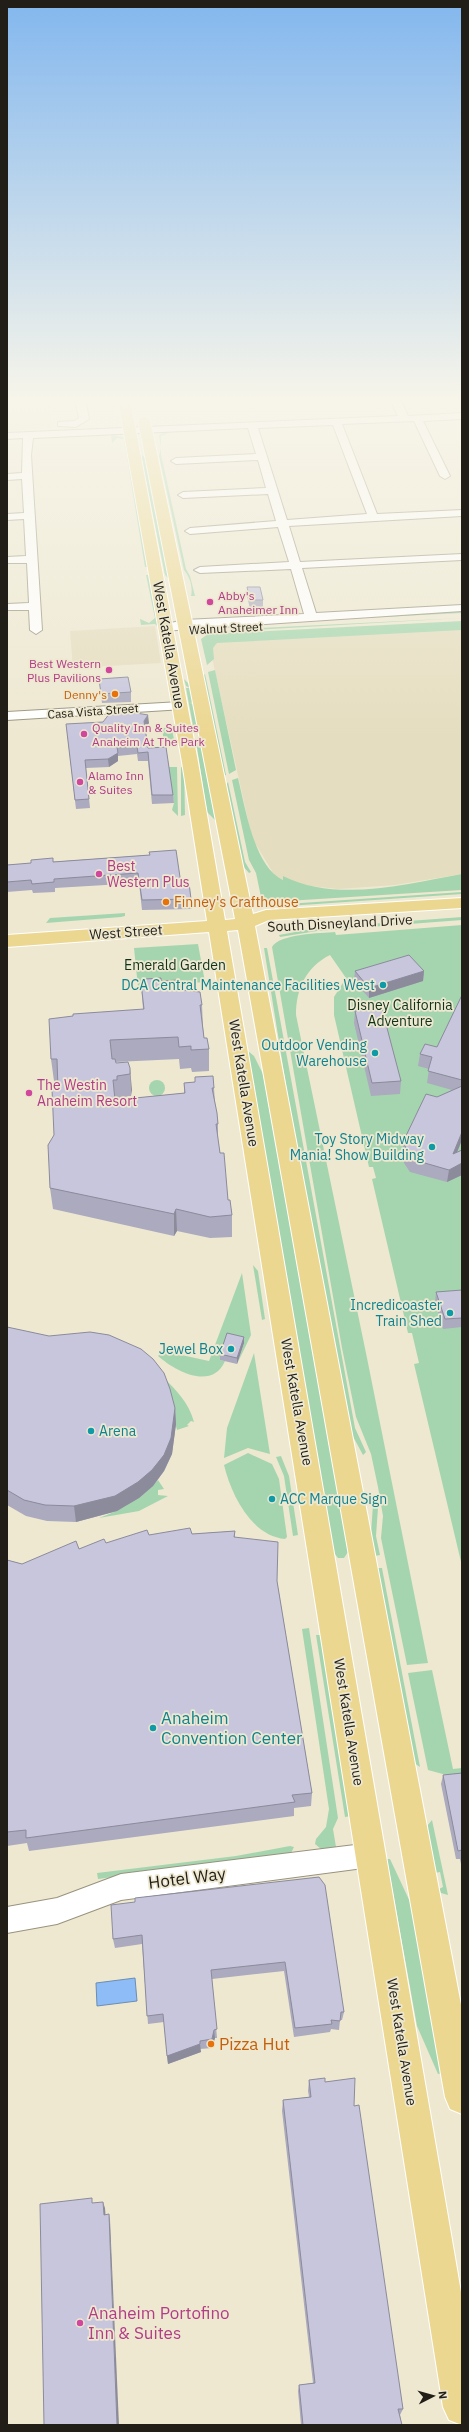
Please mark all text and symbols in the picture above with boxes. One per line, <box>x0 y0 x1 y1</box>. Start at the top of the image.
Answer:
street label: West Katella Avenue <box>149 580 189 710</box>
place label: Abby's Anaheimer Inn <box>218 588 298 617</box>
marker: Abby's Anaheimer Inn <box>205 597 215 607</box>
street label: Walnut Street <box>189 619 263 637</box>
place label: Best Western Plus Pavilions <box>27 656 101 685</box>
marker: Best Western Plus Pavilions <box>104 665 114 675</box>
place label: Denny's <box>64 687 107 702</box>
marker: Denny's <box>110 689 120 699</box>
street label: Casa Vista Street <box>47 700 139 722</box>
place label: Quality Inn & Suites Anaheim At The Park <box>92 720 205 749</box>
marker: Quality Inn & Suites Anaheim At The Park <box>79 729 89 739</box>
place label: Alamo Inn & Suites <box>88 768 144 797</box>
marker: Alamo Inn & Suites <box>75 777 85 787</box>
place label: Best Western Plus <box>107 857 190 891</box>
marker: Best Western Plus <box>94 869 104 879</box>
place label: Finney's Crafthouse <box>174 893 299 911</box>
marker: Finney's Crafthouse <box>161 897 171 907</box>
street label: South Disneyland Drive <box>267 910 413 936</box>
street label: West Street <box>89 920 163 944</box>
park label: Emerald Garden <box>124 956 226 974</box>
place label: DCA Central Maintenance Facilities West <box>121 976 375 994</box>
marker: DCA Central Maintenance Facilities West <box>378 980 388 990</box>
park label: Disney California Adventure <box>347 996 453 1030</box>
street label: West Katella Avenue <box>225 1018 263 1148</box>
place label: Outdoor Vending Warehouse <box>261 1036 368 1070</box>
marker: Outdoor Vending Warehouse <box>370 1048 380 1058</box>
place label: The Westin Anaheim Resort <box>37 1076 137 1110</box>
marker: The Westin Anaheim Resort <box>24 1088 34 1098</box>
place label: Toy Story Midway Mania! Show Building <box>290 1130 425 1164</box>
marker: Toy Story Midway Mania! Show Building <box>427 1142 437 1152</box>
place label: Incredicoaster Train Shed <box>350 1296 442 1330</box>
marker: Incredicoaster Train Shed <box>445 1308 455 1318</box>
street label: West Katella Avenue <box>277 1337 317 1467</box>
place label: Jewel Box <box>159 1340 223 1358</box>
marker: Jewel Box <box>226 1344 236 1354</box>
place label: Arena <box>99 1422 137 1440</box>
marker: Arena <box>86 1426 96 1436</box>
place label: ACC Marque Sign <box>280 1490 387 1508</box>
marker: ACC Marque Sign <box>267 1494 277 1504</box>
street label: West Katella Avenue <box>330 1657 368 1787</box>
place label: Anaheim Convention Center <box>161 1707 302 1749</box>
marker: Anaheim Convention Center <box>148 1723 158 1733</box>
street label: Hotel Way <box>147 1862 227 1894</box>
street label: West Katella Avenue <box>383 1977 421 2107</box>
place label: Pizza Hut <box>219 2033 290 2055</box>
marker: Pizza Hut <box>206 2039 216 2049</box>
place label: Anaheim Portofino Inn & Suites <box>88 2302 230 2344</box>
marker: Anaheim Portofino Inn & Suites <box>75 2318 85 2328</box>
north arrow <box>413 2376 453 2416</box>
text: N <box>436 2390 450 2400</box>

